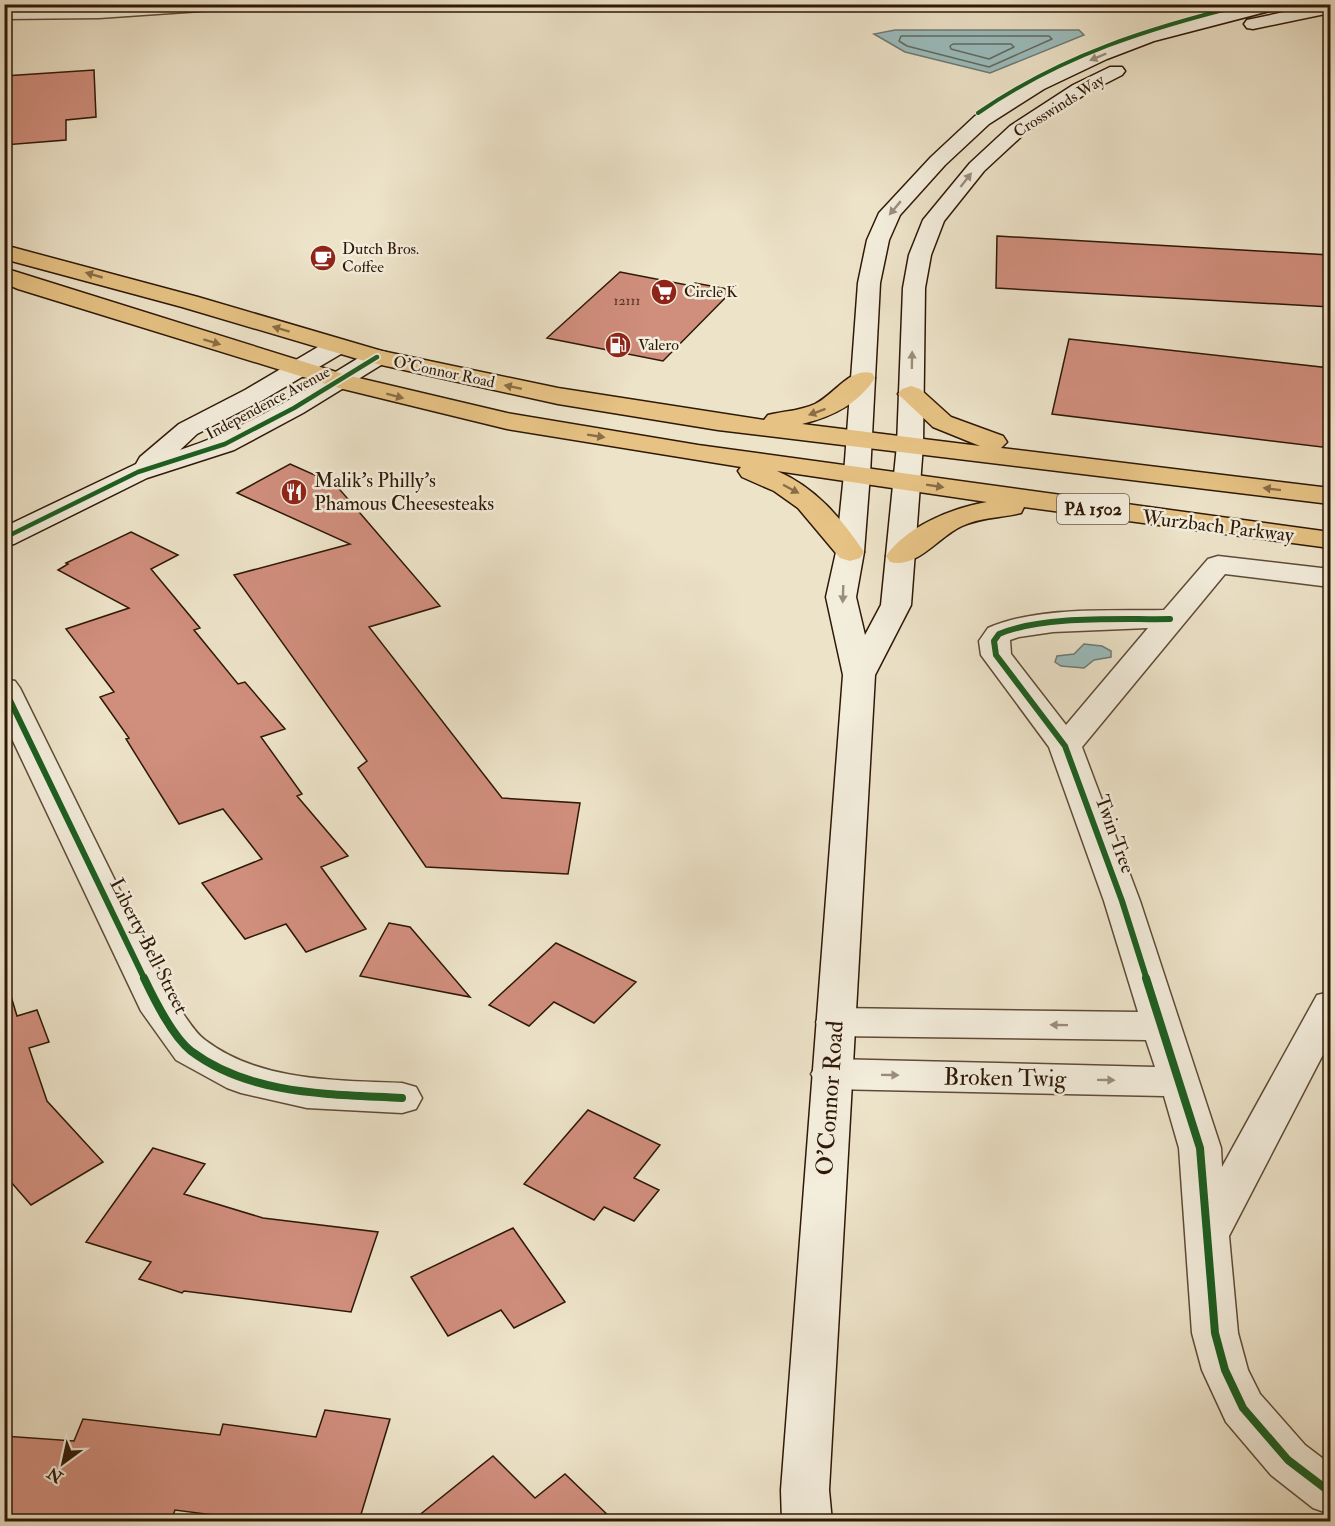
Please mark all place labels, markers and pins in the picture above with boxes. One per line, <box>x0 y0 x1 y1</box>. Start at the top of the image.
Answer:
place label: Dutch Bros. Coffee <box>342 239 419 277</box>
cafe icon: Dutch Bros. Coffee <box>308 243 338 273</box>
supermarket icon: Circle K <box>649 277 679 307</box>
place label: Circle K <box>684 282 738 302</box>
fuel station icon: Valero <box>603 330 633 360</box>
place label: Valero <box>638 335 679 355</box>
place label: Malik's Philly's Phamous Cheesesteaks <box>314 468 494 516</box>
restaurant icon: Malik's Philly's Phamous Cheesesteaks <box>279 477 309 507</box>

